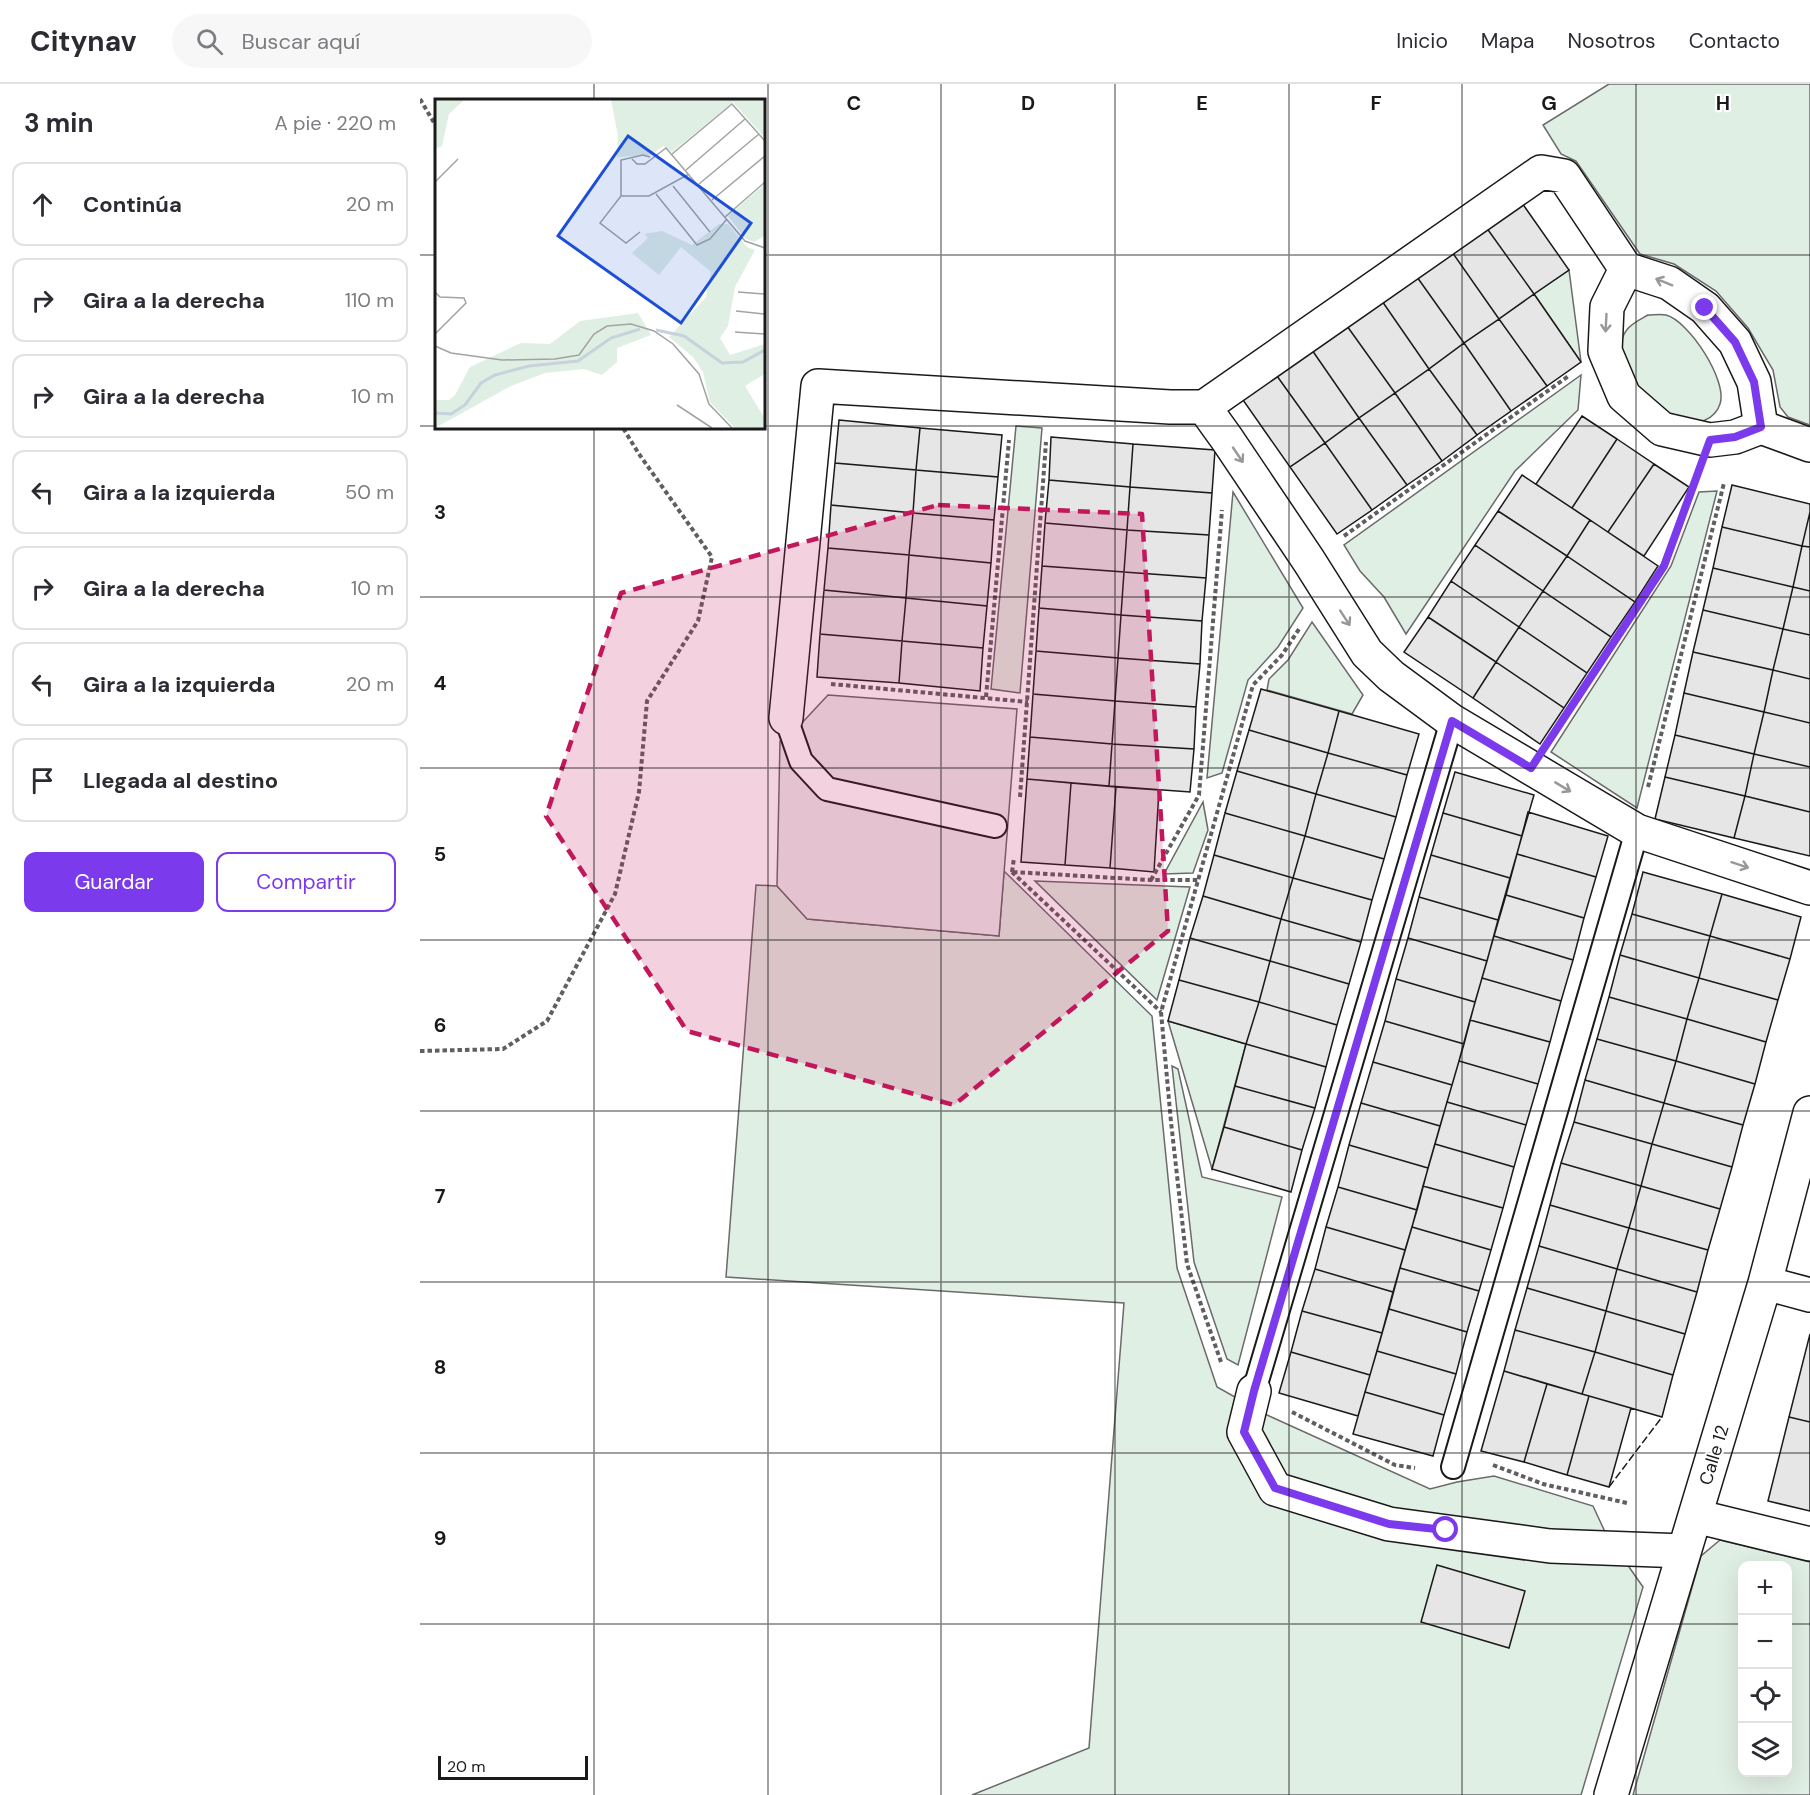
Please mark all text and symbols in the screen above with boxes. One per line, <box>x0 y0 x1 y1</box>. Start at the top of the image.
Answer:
search box <box>172 14 592 68</box>
text: Citynav <box>30 23 136 60</box>
icon: search <box>193 25 226 58</box>
text: Buscar aquí <box>241 27 360 56</box>
text: Inicio <box>1396 27 1448 55</box>
text: Mapa <box>1481 27 1535 55</box>
text: Nosotros <box>1568 27 1656 55</box>
text: Contacto <box>1689 27 1780 55</box>
text: C <box>847 90 861 116</box>
text: D <box>1021 90 1035 116</box>
text: E <box>1196 90 1208 116</box>
text: F <box>1370 90 1382 116</box>
text: G <box>1541 90 1557 116</box>
text: H <box>1716 90 1730 116</box>
inset map <box>435 99 765 429</box>
text: 3 min <box>24 106 93 140</box>
text: A pie · 220 m <box>274 110 396 136</box>
icon: ahead <box>26 188 59 221</box>
text: Continúa <box>83 190 182 219</box>
text: 20 m <box>346 191 394 217</box>
one-way arrow <box>1655 276 1673 287</box>
icon: right <box>26 284 59 317</box>
text: Gira a la derecha <box>83 286 265 315</box>
text: 110 m <box>345 287 394 313</box>
route end <box>1691 294 1717 320</box>
one-way arrow <box>1601 313 1612 333</box>
icon: right <box>26 380 59 413</box>
text: Gira a la derecha <box>83 382 265 411</box>
text: 10 m <box>351 383 394 409</box>
one-way arrow <box>1232 446 1244 463</box>
icon: left <box>26 476 59 509</box>
text: Gira a la izquierda <box>83 478 275 507</box>
text: 50 m <box>345 479 394 505</box>
text: 3 <box>434 499 446 525</box>
icon: right <box>26 572 59 605</box>
text: Gira a la derecha <box>83 574 265 603</box>
text: 10 m <box>351 575 394 601</box>
one-way arrow <box>1339 609 1351 626</box>
icon: left <box>26 668 59 701</box>
text: Gira a la izquierda <box>83 670 275 699</box>
text: 4 <box>434 670 447 696</box>
text: 20 m <box>346 671 394 697</box>
icon: arrive <box>26 764 59 797</box>
text: Llegada al destino <box>83 766 278 795</box>
one-way arrow <box>1554 781 1571 793</box>
text: 5 <box>434 841 446 867</box>
button: Guardar <box>24 852 204 912</box>
button: Compartir <box>216 852 396 912</box>
one-way arrow <box>1730 860 1749 871</box>
text: 6 <box>434 1012 446 1038</box>
text: 7 <box>435 1183 446 1209</box>
text: 8 <box>434 1354 446 1380</box>
street label: Calle 12 <box>1693 1422 1735 1488</box>
route start <box>1432 1516 1458 1542</box>
text: 9 <box>434 1525 446 1551</box>
map controls <box>1738 1561 1792 1777</box>
button: + <box>1738 1561 1792 1615</box>
button: − <box>1738 1615 1792 1669</box>
button: locate <box>1738 1669 1792 1723</box>
button: layers <box>1738 1723 1792 1777</box>
scale bar <box>438 1753 588 1780</box>
text: 20 m <box>447 1756 486 1777</box>

